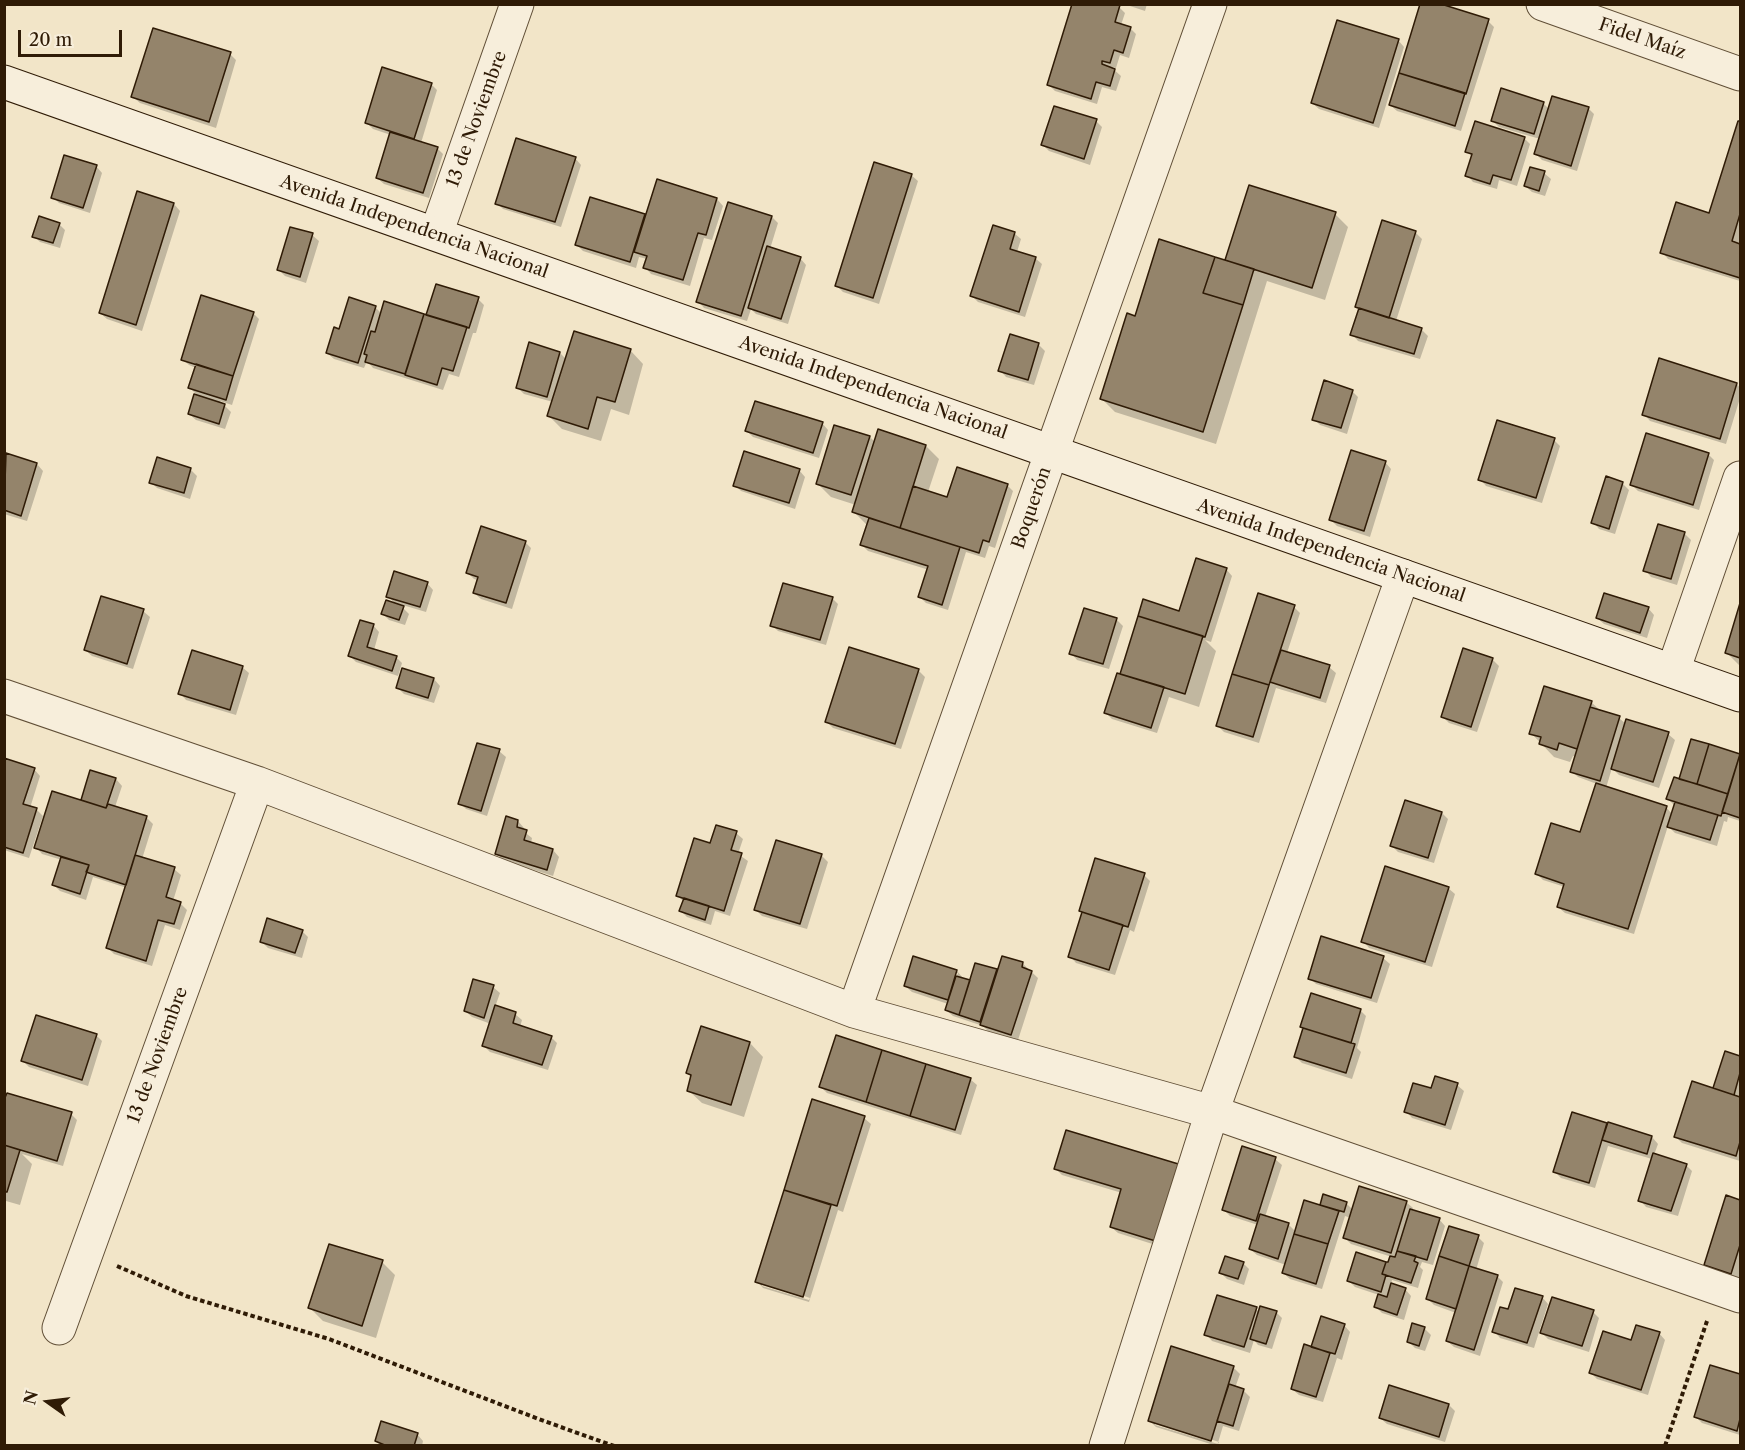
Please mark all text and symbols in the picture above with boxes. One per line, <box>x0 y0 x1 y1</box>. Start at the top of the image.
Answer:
street label: Fidel Maíz <box>1596 14 1688 64</box>
scale bar <box>21 18 124 56</box>
text: 20 m <box>29 29 72 51</box>
street label: 13 de Noviembre <box>442 48 512 190</box>
street label: Avenida Independencia Nacional <box>277 171 551 283</box>
street label: Avenida Independencia Nacional <box>736 332 1010 444</box>
street label: Boquerón <box>1008 464 1056 552</box>
street label: Avenida Independencia Nacional <box>1194 495 1468 607</box>
street label: 13 de Noviembre <box>123 984 193 1126</box>
north arrow <box>18 1372 78 1432</box>
text: N <box>19 1388 42 1407</box>

